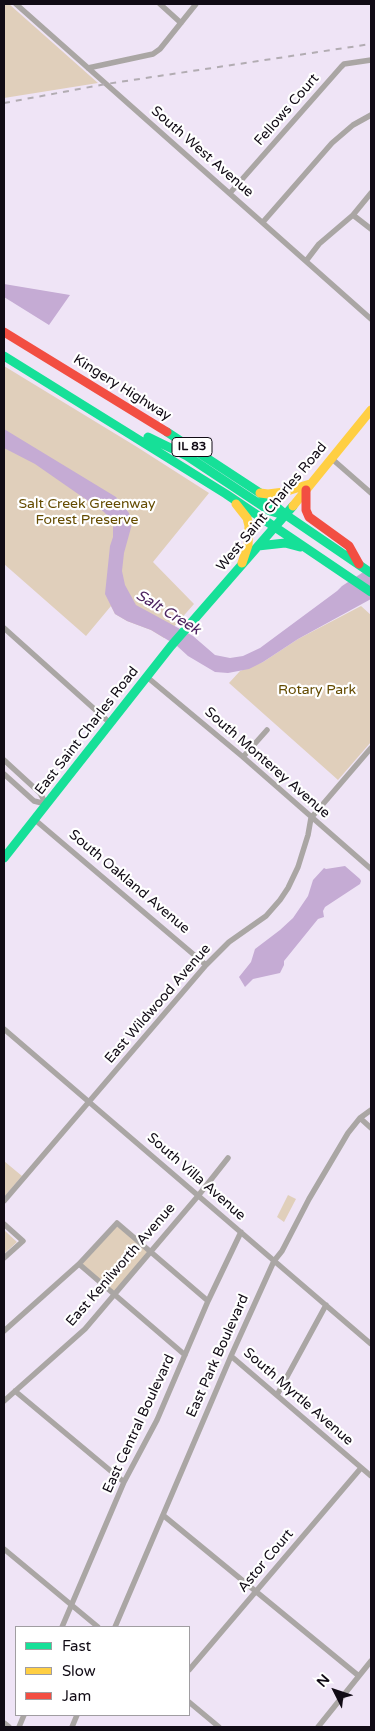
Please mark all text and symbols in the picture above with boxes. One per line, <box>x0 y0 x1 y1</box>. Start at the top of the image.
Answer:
street label: Fellows Court <box>251 71 323 149</box>
street label: South West Avenue <box>147 103 257 201</box>
street label: Kingery Highway <box>70 351 174 425</box>
road number: IL 83 <box>172 438 212 457</box>
street label: West Saint Charles Road <box>213 439 331 575</box>
park label: Salt Creek Greenway Forest Preserve <box>18 496 156 528</box>
water label: Salt Creek <box>132 587 204 639</box>
street label: East Saint Charles Road <box>32 664 142 798</box>
park label: Rotary Park <box>278 682 356 698</box>
street label: South Monterey Avenue <box>201 704 333 822</box>
street label: South Oakland Avenue <box>65 827 193 937</box>
street label: East Wildwood Avenue <box>102 941 214 1067</box>
street label: South Villa Avenue <box>143 1130 249 1224</box>
street label: East Kenilworth Avenue <box>63 1200 179 1330</box>
street label: East Park Boulevard <box>183 1292 253 1420</box>
street label: South Myrtle Avenue <box>240 1345 356 1449</box>
street label: East Central Boulevard <box>99 1352 179 1496</box>
street label: Astor Court <box>235 1526 297 1596</box>
legend <box>15 1626 190 1716</box>
text: Fast <box>62 1637 91 1655</box>
text: Slow <box>62 1662 96 1680</box>
north arrow <box>310 1666 360 1716</box>
text: N <box>313 1671 333 1691</box>
text: Jam <box>62 1687 91 1705</box>

